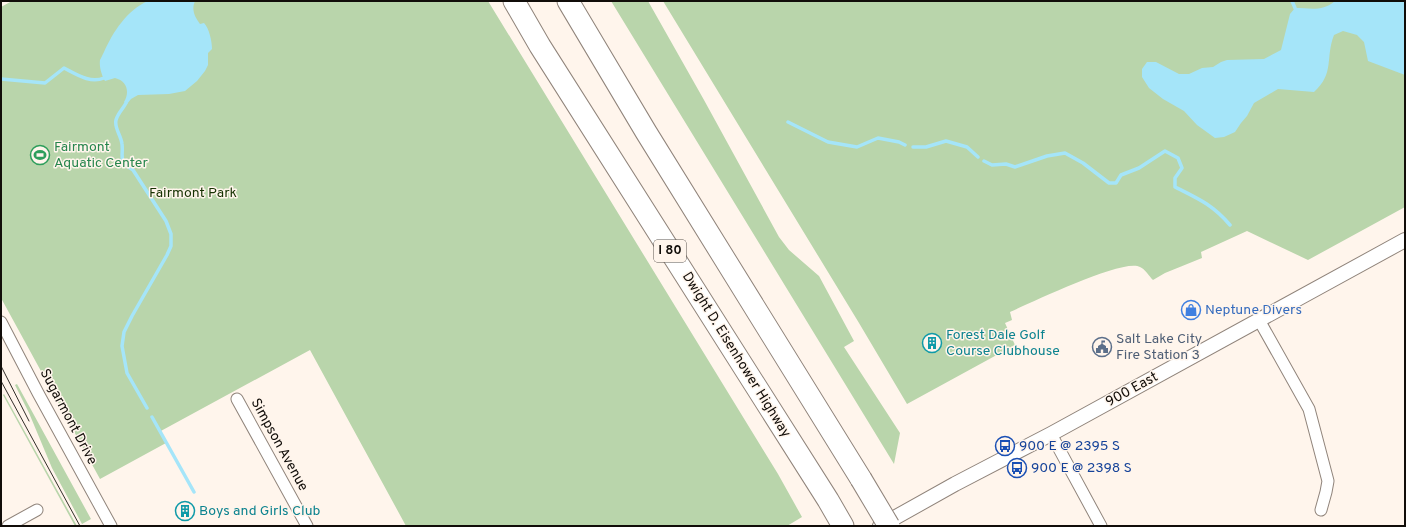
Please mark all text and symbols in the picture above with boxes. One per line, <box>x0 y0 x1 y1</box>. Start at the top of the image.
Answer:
place label: Fairmont Aquatic Center <box>54 139 149 172</box>
sports icon: Fairmont Aquatic Center <box>29 144 51 166</box>
park label: Fairmont Park <box>149 185 237 202</box>
road number: I 80 <box>654 240 686 262</box>
street label: Dwight D. Eisenhower Highway <box>678 269 794 441</box>
shop icon: Neptune Divers <box>1180 299 1202 321</box>
place label: Neptune Divers <box>1205 302 1302 319</box>
place label: Forest Dale Golf Course Clubhouse <box>946 327 1060 360</box>
place label: Salt Lake City Fire Station 3 <box>1116 331 1202 364</box>
building icon: Forest Dale Golf Course Clubhouse <box>921 332 943 354</box>
public building icon: Salt Lake City Fire Station 3 <box>1091 336 1113 358</box>
street label: Sugarmont Drive <box>36 366 100 468</box>
street label: 900 East <box>1103 369 1161 411</box>
street label: Simpson Avenue <box>247 396 311 494</box>
bus stop icon: 900 E @ 2395 S <box>994 435 1016 457</box>
place label: 900 E @ 2395 S <box>1019 438 1120 455</box>
bus stop icon: 900 E @ 2398 S <box>1006 457 1028 479</box>
place label: 900 E @ 2398 S <box>1031 460 1132 477</box>
building icon: Boys and Girls Club <box>174 500 196 522</box>
place label: Boys and Girls Club <box>199 503 321 520</box>

